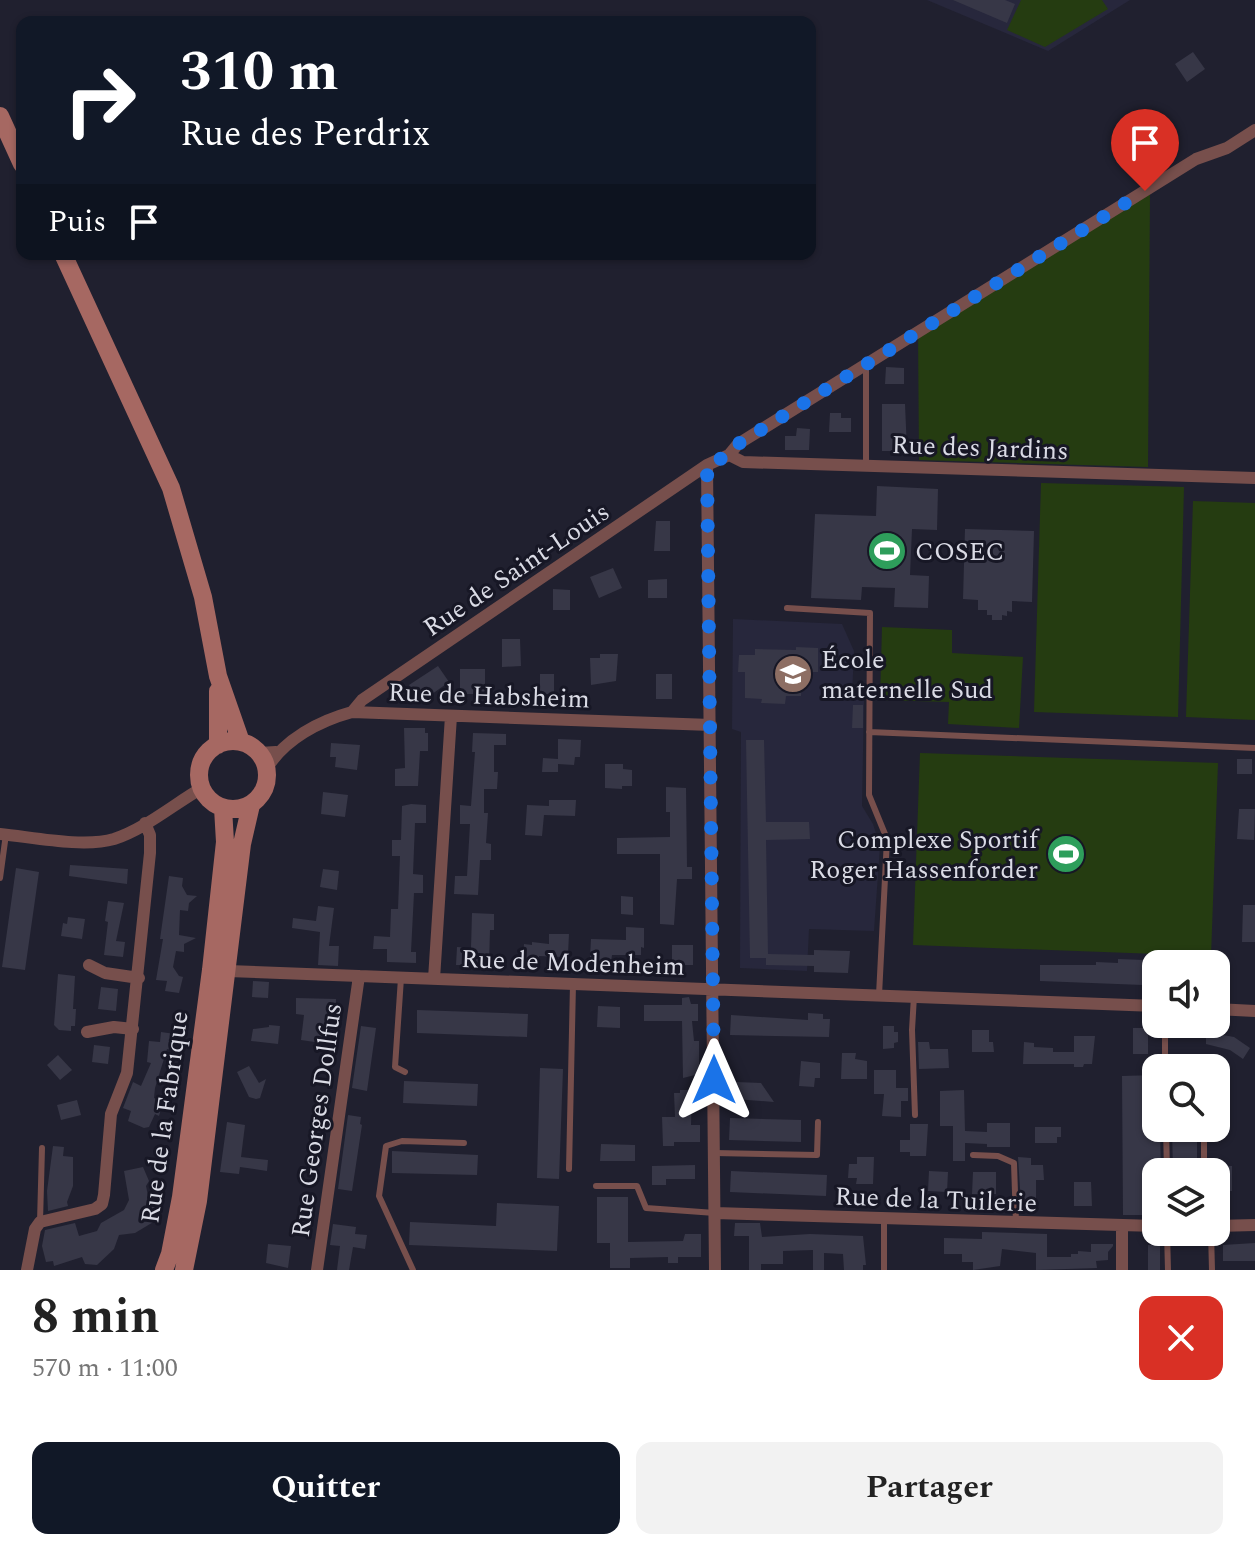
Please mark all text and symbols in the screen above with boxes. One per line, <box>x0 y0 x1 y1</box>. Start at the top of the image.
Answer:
text: 310 m <box>180 30 339 115</box>
icon: right <box>48 48 152 152</box>
text: Rue des Perdrix <box>180 107 430 162</box>
pin <box>1111 109 1179 191</box>
icon: arrive <box>1123 121 1167 165</box>
text: Puis <box>48 199 106 245</box>
icon: arrive <box>122 200 166 244</box>
street label: Rue des Jardins <box>891 425 1069 471</box>
street label: Rue de Saint-Louis <box>415 492 618 647</box>
sports icon: COSEC <box>866 530 908 572</box>
place label: COSEC <box>915 532 1005 572</box>
place label: École maternelle Sud <box>821 640 993 710</box>
school or university icon: École maternelle Sud <box>772 653 814 695</box>
street label: Rue de Habsheim <box>387 672 591 720</box>
place label: Complexe Sportif Roger Hassenforder <box>809 820 1040 890</box>
sports icon: Complexe Sportif Roger Hassenforder <box>1045 833 1087 875</box>
street label: Rue de Modenheim <box>460 939 686 987</box>
map controls <box>1142 950 1230 1246</box>
button: sound <box>1142 950 1230 1038</box>
street label: Rue Georges Dollfus <box>281 1000 353 1240</box>
street label: Rue de la Fabrique <box>130 1008 200 1226</box>
position arrow <box>672 1038 756 1122</box>
button: search <box>1142 1054 1230 1142</box>
button: layers <box>1142 1158 1230 1246</box>
street label: Rue de la Tuilerie <box>834 1176 1038 1224</box>
text: 8 min <box>32 1281 160 1354</box>
button: close <box>1139 1296 1223 1380</box>
text: 570 m · 11:00 <box>32 1348 178 1388</box>
button: Quitter <box>32 1442 620 1534</box>
button: Partager <box>636 1442 1223 1534</box>

